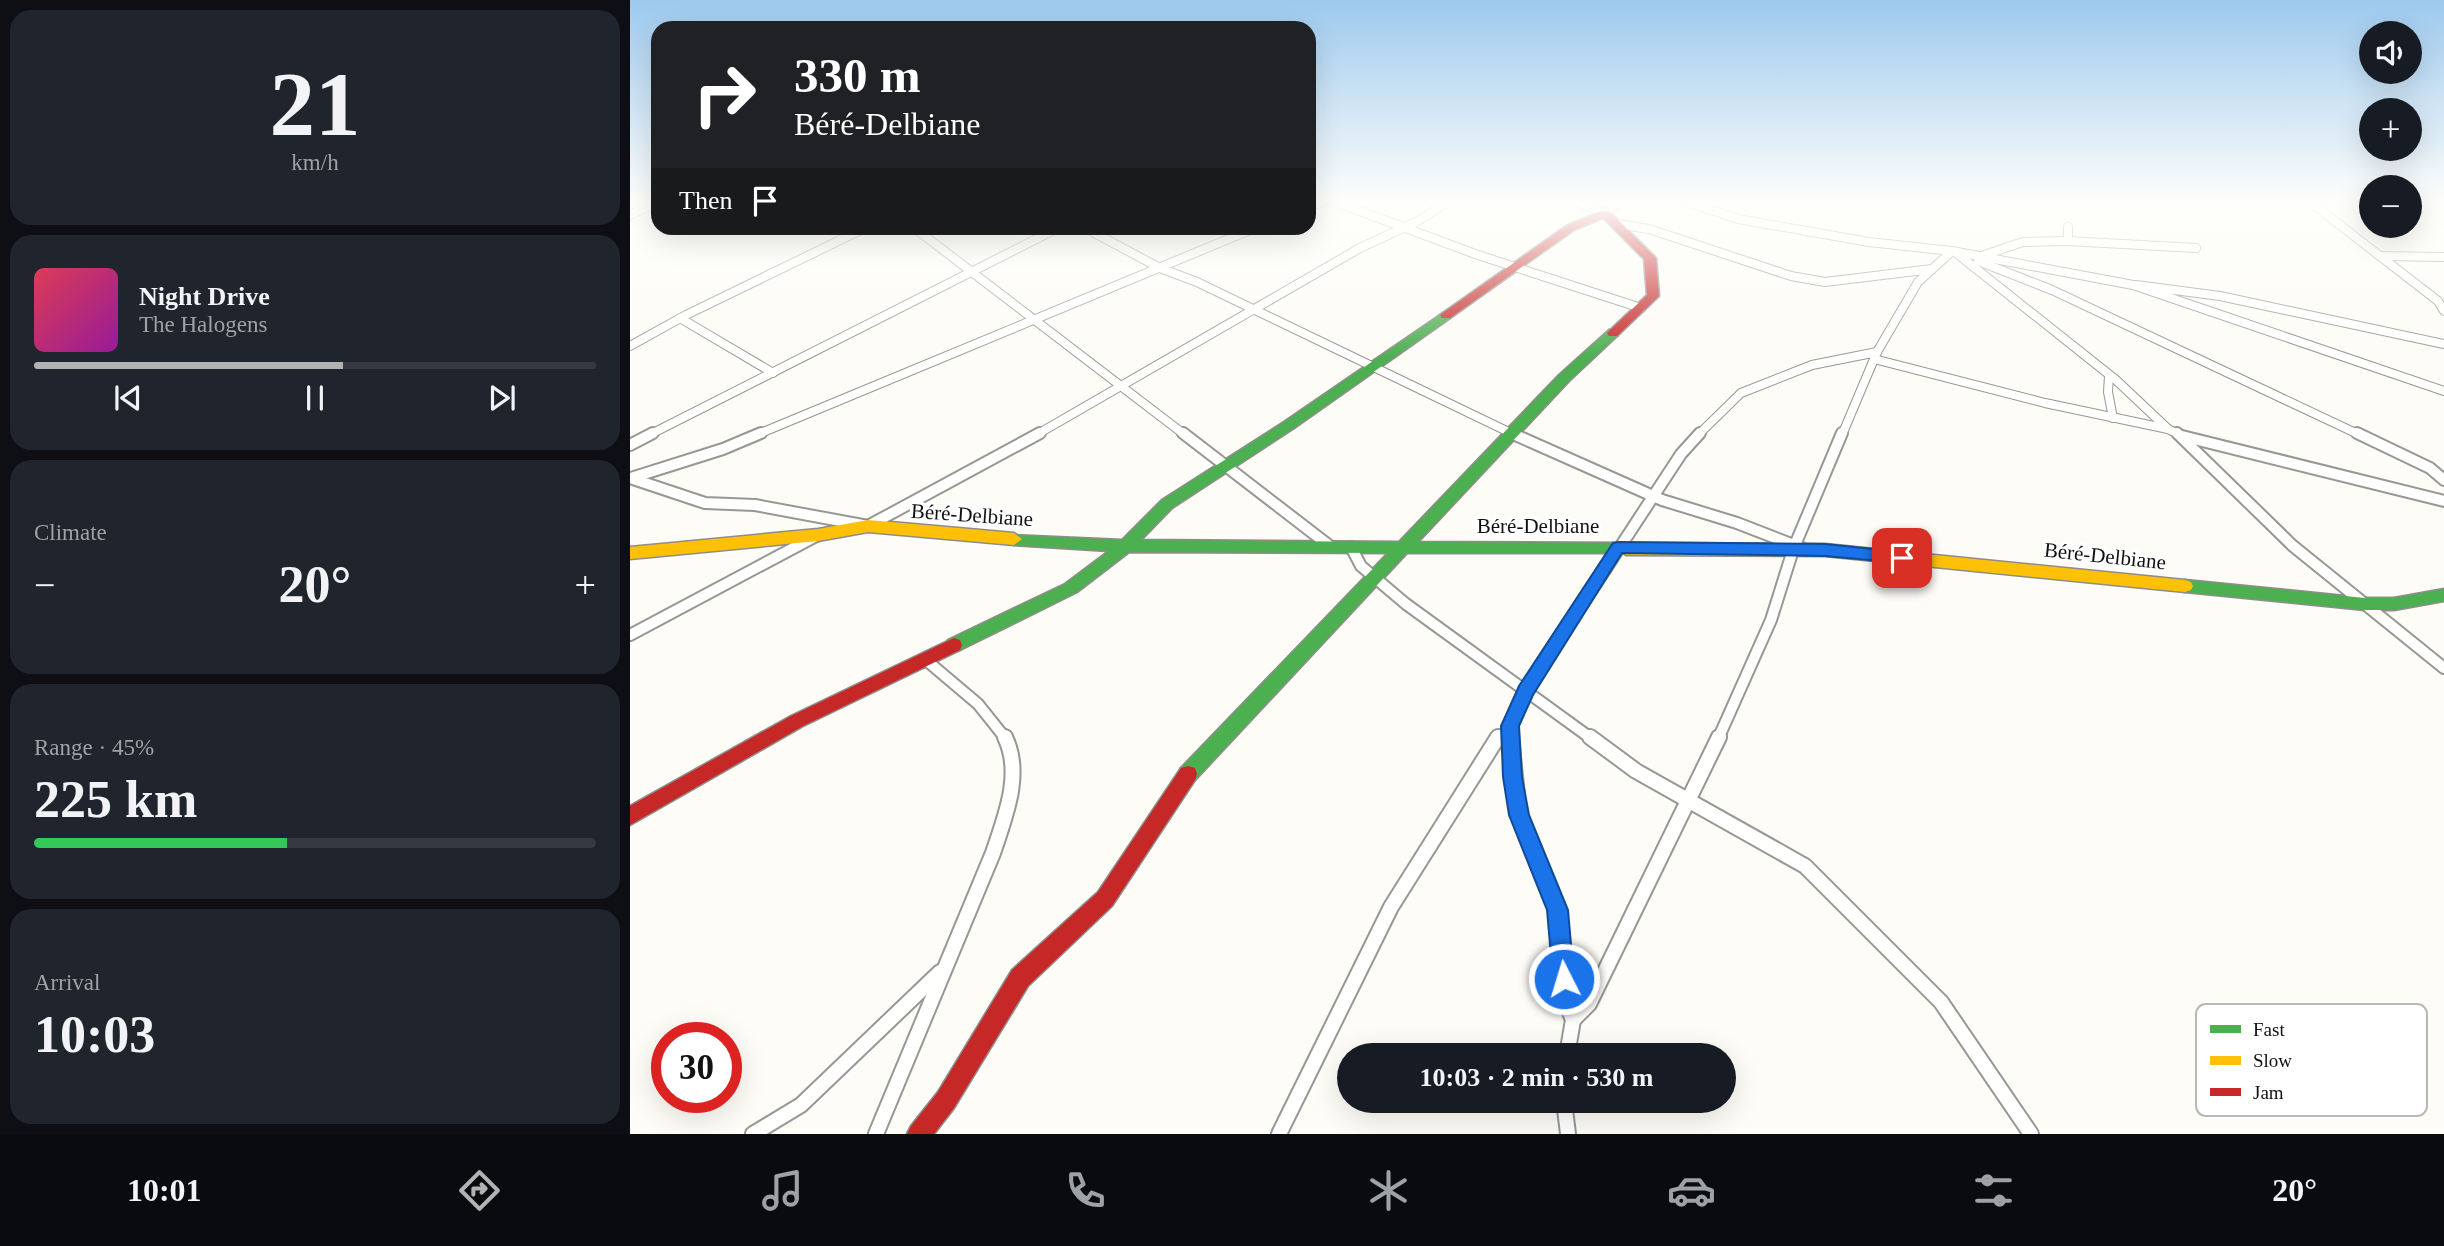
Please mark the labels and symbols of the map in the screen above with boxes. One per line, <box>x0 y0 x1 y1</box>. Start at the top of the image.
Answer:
street label: Béré-Delbiane <box>910 499 1034 531</box>
street label: Béré-Delbiane <box>1477 514 1599 538</box>
pin <box>1872 528 1932 588</box>
street label: Béré-Delbiane <box>2043 538 2167 574</box>
position arrow <box>1527 942 1601 1016</box>
legend <box>2196 1004 2427 1116</box>
text: Fast <box>2253 1019 2285 1040</box>
speed limit sign: 30 <box>651 1022 742 1113</box>
text: Slow <box>2253 1050 2292 1071</box>
text: Jam <box>2253 1082 2284 1103</box>

